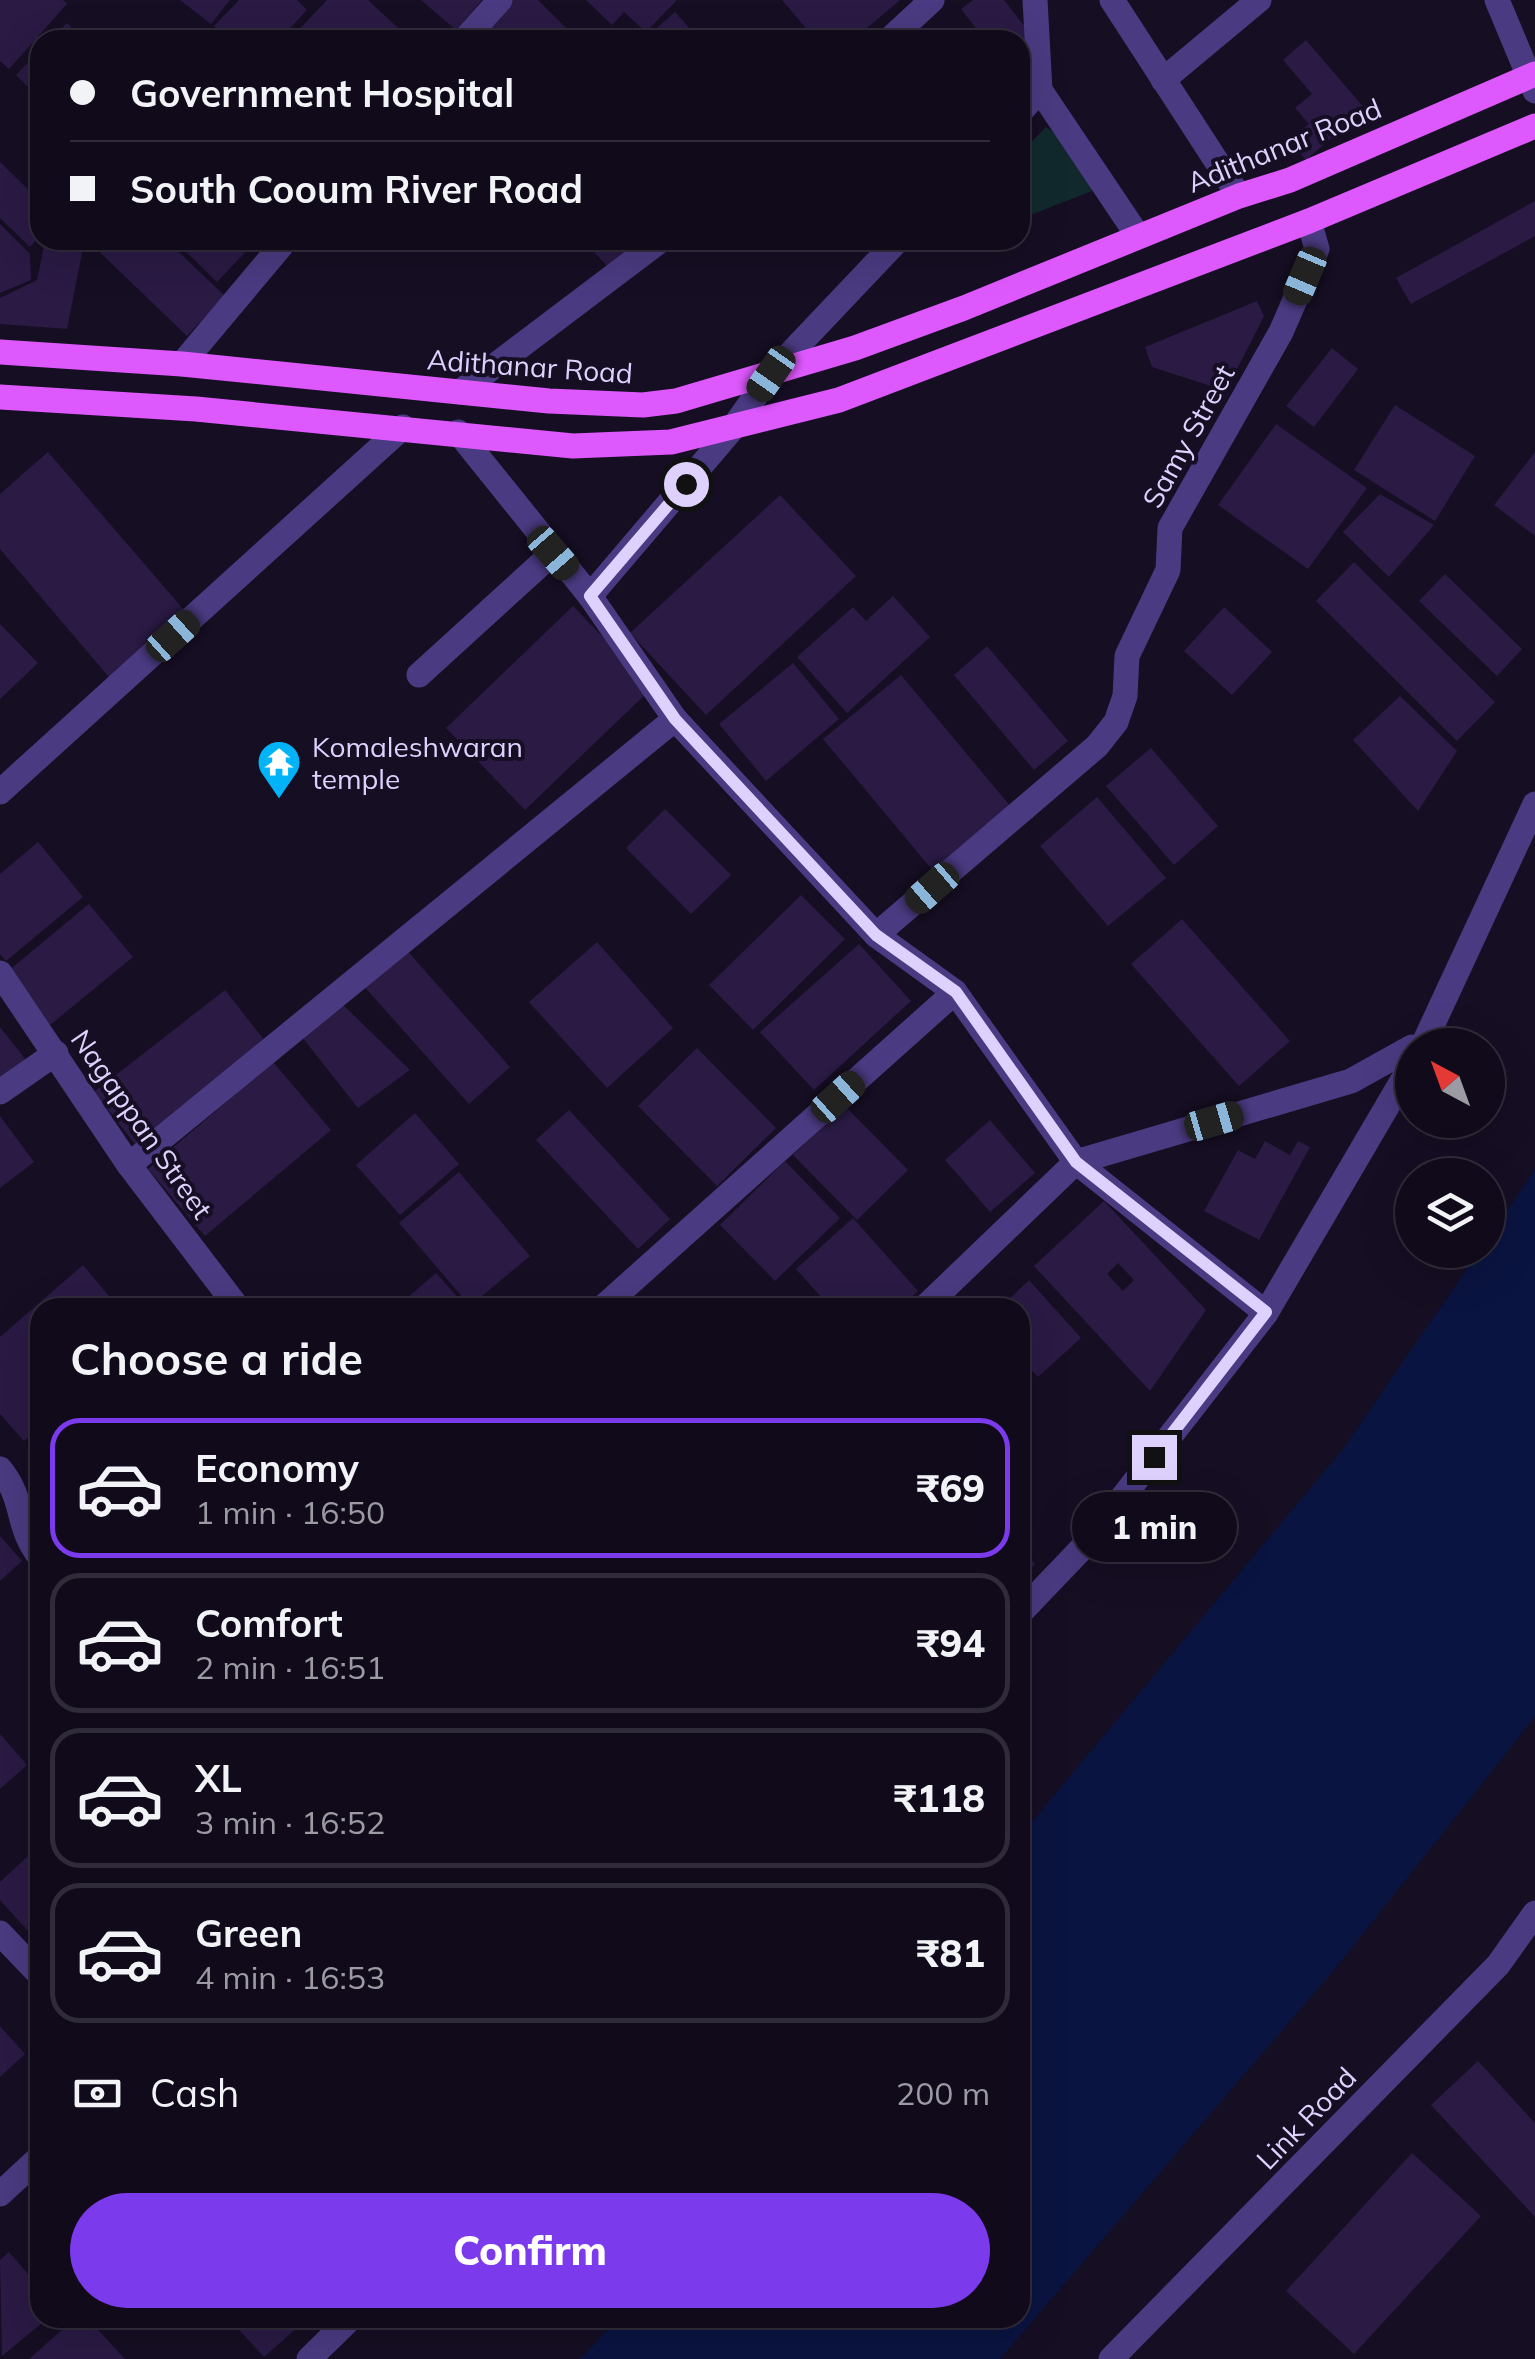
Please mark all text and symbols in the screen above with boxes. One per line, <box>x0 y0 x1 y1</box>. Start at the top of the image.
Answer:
text: Government Hospital <box>130 69 514 117</box>
street label: Adithanar Road <box>1182 90 1386 200</box>
text: South Cooum River Road <box>130 165 583 213</box>
car <box>1279 243 1331 309</box>
street label: Adithanar Road <box>426 341 634 391</box>
car <box>742 341 800 407</box>
street label: Samy Street <box>1134 358 1242 514</box>
route start <box>664 462 709 507</box>
car <box>522 521 584 585</box>
car <box>141 605 205 667</box>
place label: Komaleshwaran temple <box>312 729 523 796</box>
temple icon: Komaleshwaran temple <box>256 739 302 800</box>
car <box>900 857 964 919</box>
street label: Nagappan Street <box>64 1023 220 1226</box>
north arrow <box>1395 1028 1505 1138</box>
map controls <box>1395 1028 1505 1268</box>
car <box>806 1066 870 1128</box>
car <box>1181 1098 1247 1144</box>
button: layers <box>1395 1158 1505 1268</box>
text: Choose a ride <box>70 1330 363 1386</box>
route end <box>1132 1435 1177 1480</box>
icon: car <box>75 1443 165 1533</box>
text: Economy <box>195 1444 359 1492</box>
text: ₹69 <box>917 1464 985 1512</box>
text: 1 min · 16:50 <box>195 1492 385 1532</box>
callout: 1 min <box>1072 1492 1236 1562</box>
text: 1 min <box>1112 1507 1197 1547</box>
icon: car <box>75 1598 165 1688</box>
text: Comfort <box>195 1599 343 1647</box>
text: ₹94 <box>917 1619 985 1667</box>
text: 2 min · 16:51 <box>195 1647 385 1687</box>
icon: car <box>75 1753 165 1843</box>
text: XL <box>195 1754 242 1802</box>
text: ₹118 <box>894 1774 985 1822</box>
text: 3 min · 16:52 <box>195 1802 385 1842</box>
icon: car <box>75 1908 165 1998</box>
text: Green <box>195 1909 302 1957</box>
text: ₹81 <box>917 1929 985 1977</box>
text: 4 min · 16:53 <box>195 1957 385 1997</box>
street label: Link Road <box>1249 2060 1363 2176</box>
icon: cash <box>70 2066 125 2121</box>
text: Cash <box>150 2069 239 2117</box>
text: 200 m <box>896 2073 990 2113</box>
button: Confirm <box>70 2193 990 2308</box>

